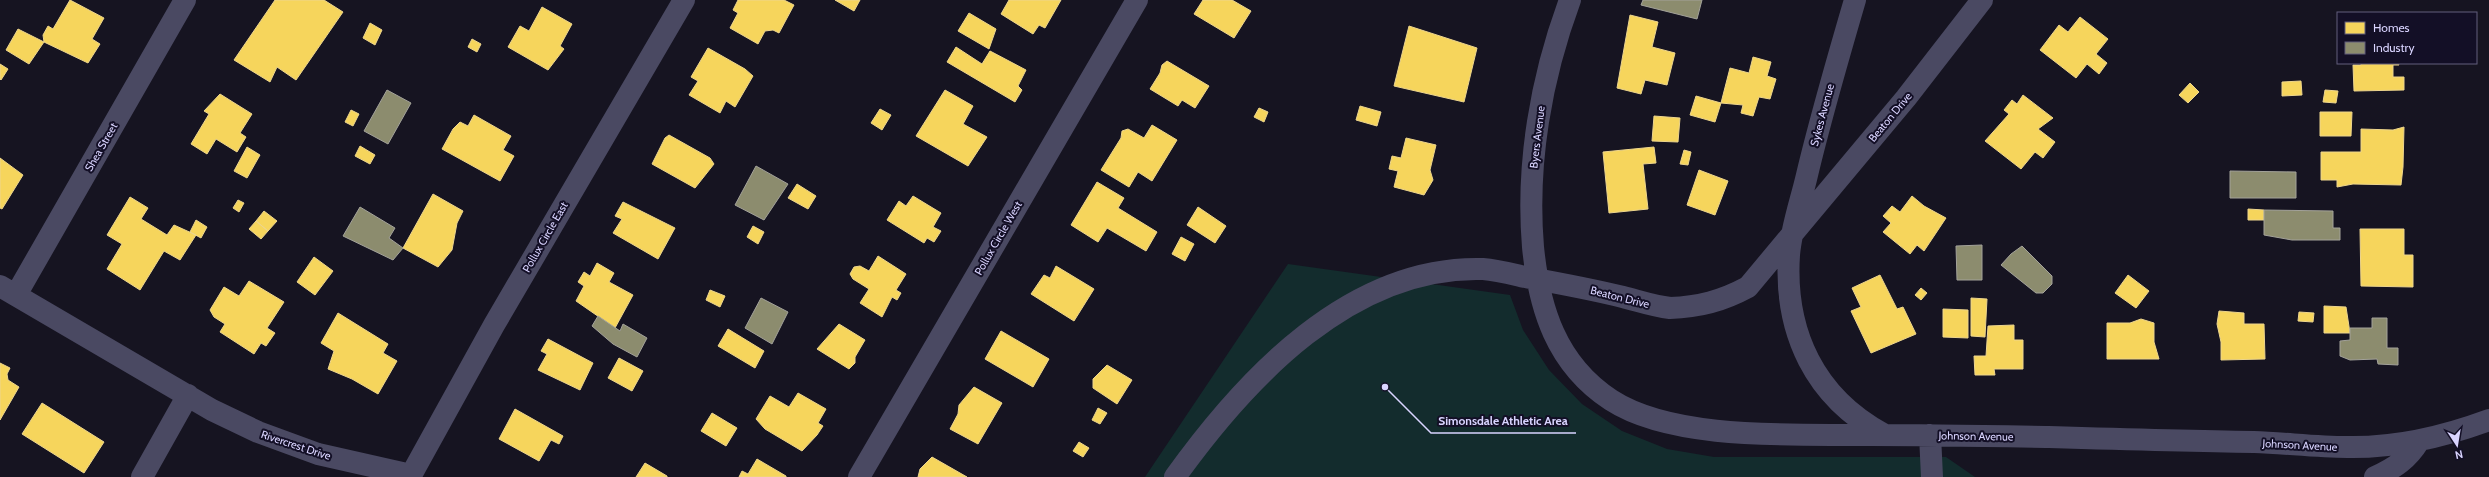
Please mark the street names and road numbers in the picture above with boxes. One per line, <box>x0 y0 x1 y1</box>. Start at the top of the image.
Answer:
street label: Sykes Avenue <box>1807 82 1837 148</box>
street label: Beaton Drive <box>1865 89 1915 145</box>
street label: Byers Avenue <box>1526 105 1548 169</box>
street label: Shea Street <box>81 120 121 174</box>
street label: Pollux Circle West <box>971 198 1025 278</box>
street label: Pollux Circle East <box>519 199 571 275</box>
street label: Beaton Drive <box>1589 283 1651 311</box>
street label: Rivercrest Drive <box>259 427 333 463</box>
street label: Johnson Avenue <box>1937 428 2014 444</box>
street label: Johnson Avenue <box>2261 436 2338 454</box>

